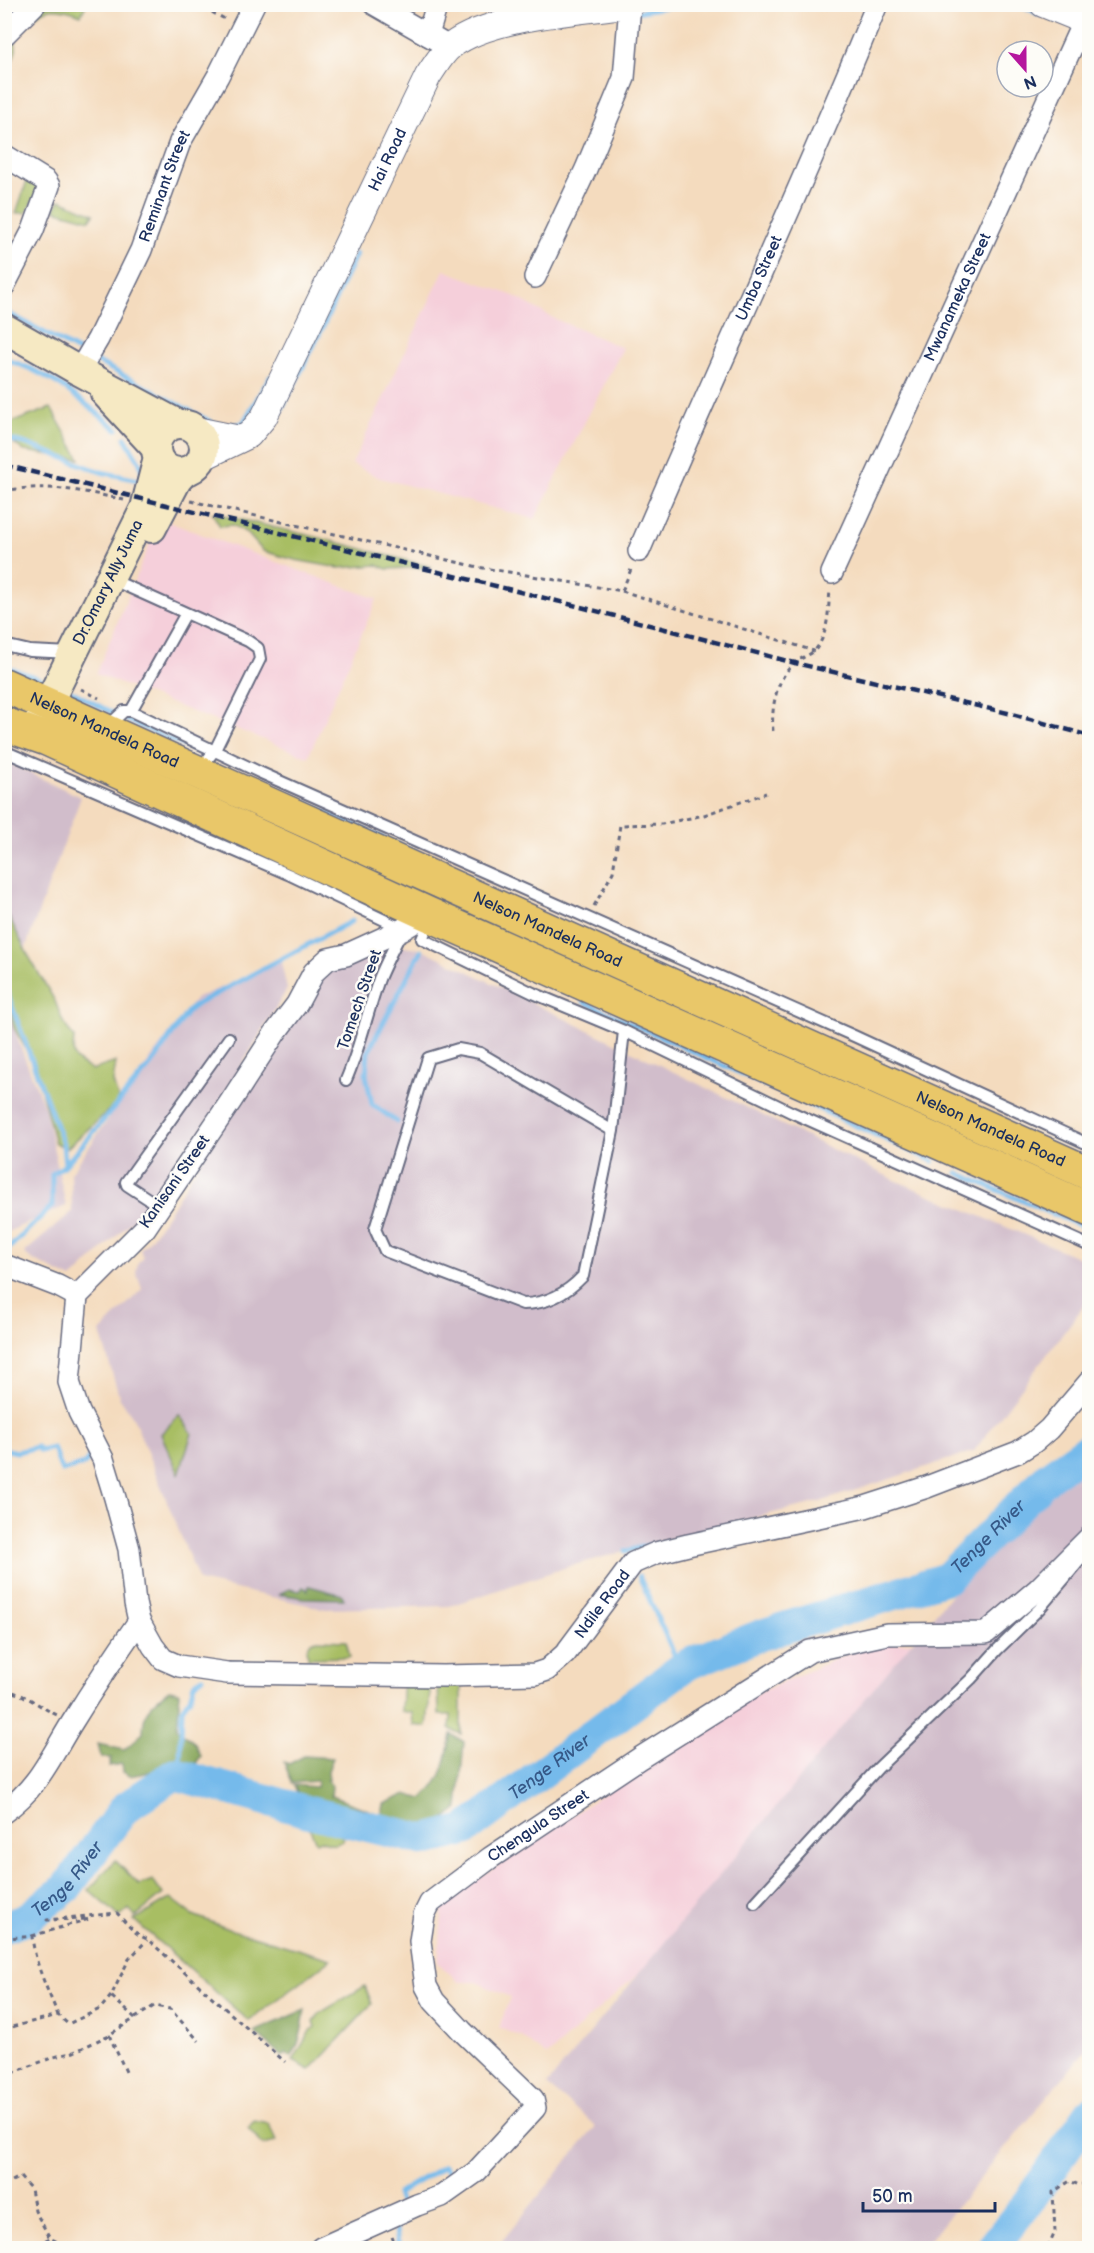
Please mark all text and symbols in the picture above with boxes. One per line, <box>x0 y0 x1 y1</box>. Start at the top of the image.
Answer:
north arrow <box>995 39 1055 99</box>
text: N <box>1021 71 1039 93</box>
street label: Hai Road <box>364 125 411 194</box>
street label: Reminant Street <box>135 127 194 245</box>
street label: Mwanameka Street <box>920 230 995 364</box>
street label: Umba Street <box>732 233 786 324</box>
street label: Dr.Omary Ally Juma <box>69 517 147 648</box>
street label: Nelson Mandela Road <box>27 688 182 772</box>
street label: Nelson Mandela Road <box>470 888 625 972</box>
street label: Tomech Street <box>334 947 386 1053</box>
street label: Nelson Mandela Road <box>913 1087 1068 1171</box>
street label: Kanisani Street <box>136 1132 214 1232</box>
water label: Tenge River <box>947 1495 1030 1578</box>
street label: Ndile Road <box>571 1566 634 1642</box>
water label: Tenge River <box>504 1729 595 1804</box>
street label: Chengula Street <box>484 1785 592 1866</box>
water label: Tenge River <box>27 1836 108 1922</box>
scale bar <box>863 2175 995 2213</box>
text: 50 m <box>872 2186 913 2207</box>

